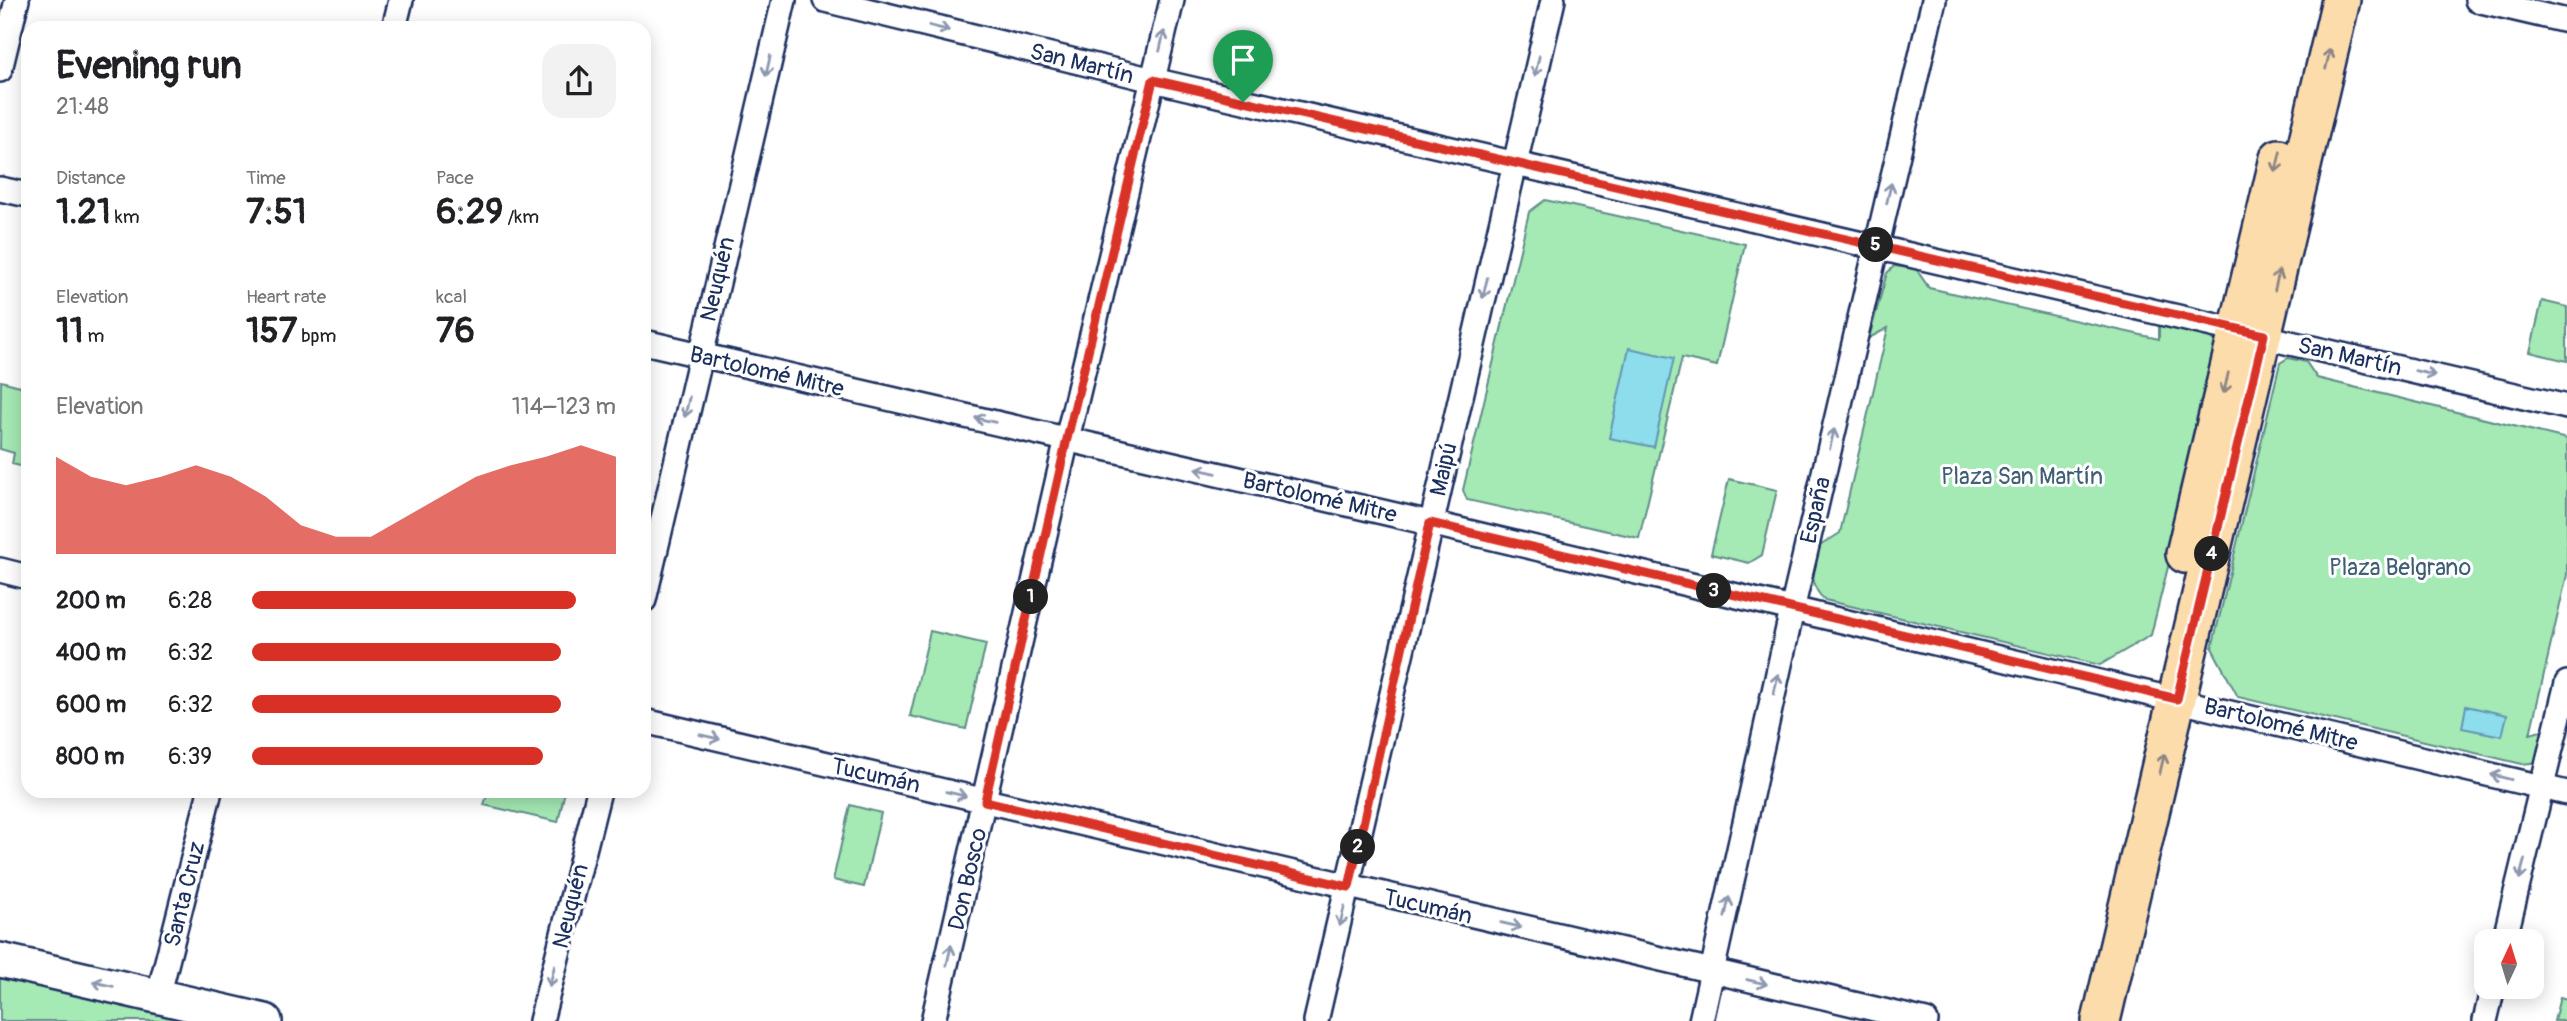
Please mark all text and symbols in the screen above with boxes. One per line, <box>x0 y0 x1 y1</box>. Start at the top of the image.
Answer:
one-way arrow <box>927 22 950 35</box>
one-way arrow <box>1156 30 1170 53</box>
pin <box>1213 30 1273 102</box>
street label: San Martín <box>1027 37 1137 90</box>
icon: arrive <box>1224 41 1262 79</box>
text: Evening run <box>56 42 242 90</box>
button: share <box>542 44 616 118</box>
one-way arrow <box>2322 48 2335 70</box>
one-way arrow <box>761 54 774 77</box>
one-way arrow <box>1530 55 1543 77</box>
text: 21:48 <box>56 92 109 121</box>
one-way arrow <box>2271 150 2284 173</box>
text: Distance <box>56 166 125 190</box>
text: Time <box>246 166 286 190</box>
text: Pace <box>436 166 474 190</box>
one-way arrow <box>1883 182 1896 205</box>
text: 1.21 <box>56 190 111 234</box>
text: 7:51 <box>246 190 307 234</box>
text: 6:29 <box>436 190 503 234</box>
text: km <box>111 205 140 229</box>
text: /km <box>503 205 539 229</box>
pin: 5 <box>1858 228 1894 262</box>
text: 5 <box>1870 232 1881 256</box>
street label: Neuquén <box>694 234 741 324</box>
one-way arrow <box>2270 269 2284 292</box>
one-way arrow <box>1478 276 1492 299</box>
text: Elevation <box>56 285 128 309</box>
text: Heart rate <box>246 285 326 309</box>
text: kcal <box>436 285 467 309</box>
text: 11 <box>56 309 83 353</box>
text: 157 <box>246 309 297 353</box>
text: 76 <box>436 309 475 353</box>
text: m <box>83 324 104 348</box>
text: bpm <box>297 324 336 348</box>
street label: San Martín <box>2295 330 2405 382</box>
street label: Bartolomé Mitre <box>687 340 847 403</box>
one-way arrow <box>2413 367 2436 381</box>
one-way arrow <box>2218 371 2232 394</box>
text: Elevation <box>56 392 144 421</box>
text: 114–123 m <box>512 392 616 421</box>
one-way arrow <box>680 395 694 418</box>
one-way arrow <box>974 413 997 427</box>
one-way arrow <box>1826 428 1839 451</box>
street label: Maipú <box>1423 439 1464 499</box>
park label: Plaza San Martín <box>1941 462 2103 491</box>
one-way arrow <box>1195 464 1218 478</box>
street label: Bartolomé Mitre <box>1240 466 1400 529</box>
street label: España <box>1794 474 1837 546</box>
pin: 4 <box>2194 536 2230 572</box>
text: 4 <box>2206 541 2217 565</box>
park label: Plaza Belgrano <box>2329 553 2471 582</box>
pin: 3 <box>1696 574 1732 608</box>
text: 3 <box>1708 578 1719 602</box>
pin: 1 <box>1014 580 1048 614</box>
text: 1 <box>1027 584 1034 608</box>
text: 200 m <box>56 586 126 615</box>
text: 6:28 <box>168 586 212 615</box>
text: 400 m <box>56 638 126 667</box>
text: 6:32 <box>168 638 213 667</box>
one-way arrow <box>1769 673 1783 696</box>
text: 600 m <box>56 690 126 719</box>
text: 6:32 <box>168 690 213 719</box>
street label: Bartolomé Mitre <box>2201 691 2361 758</box>
one-way arrow <box>699 731 721 744</box>
text: 800 m <box>56 742 124 771</box>
text: 6:39 <box>168 742 212 771</box>
street label: Tucumán <box>829 751 923 800</box>
one-way arrow <box>2155 753 2169 776</box>
one-way arrow <box>2490 770 2513 784</box>
one-way arrow <box>944 788 967 801</box>
street label: Don Bosco <box>942 825 993 933</box>
pin: 2 <box>1340 830 1376 864</box>
text: 2 <box>1352 834 1363 858</box>
street label: Santa Cruz <box>157 839 212 950</box>
one-way arrow <box>2515 857 2528 879</box>
street label: Neuquén <box>546 861 595 951</box>
street label: Tucumán <box>1381 882 1475 931</box>
one-way arrow <box>1721 896 1734 919</box>
one-way arrow <box>1334 904 1348 927</box>
one-way arrow <box>1499 919 1522 932</box>
north arrow <box>2474 929 2544 999</box>
map controls <box>2474 929 2544 999</box>
one-way arrow <box>943 944 956 967</box>
one-way arrow <box>545 964 558 987</box>
one-way arrow <box>1745 975 1768 989</box>
one-way arrow <box>92 977 115 990</box>

